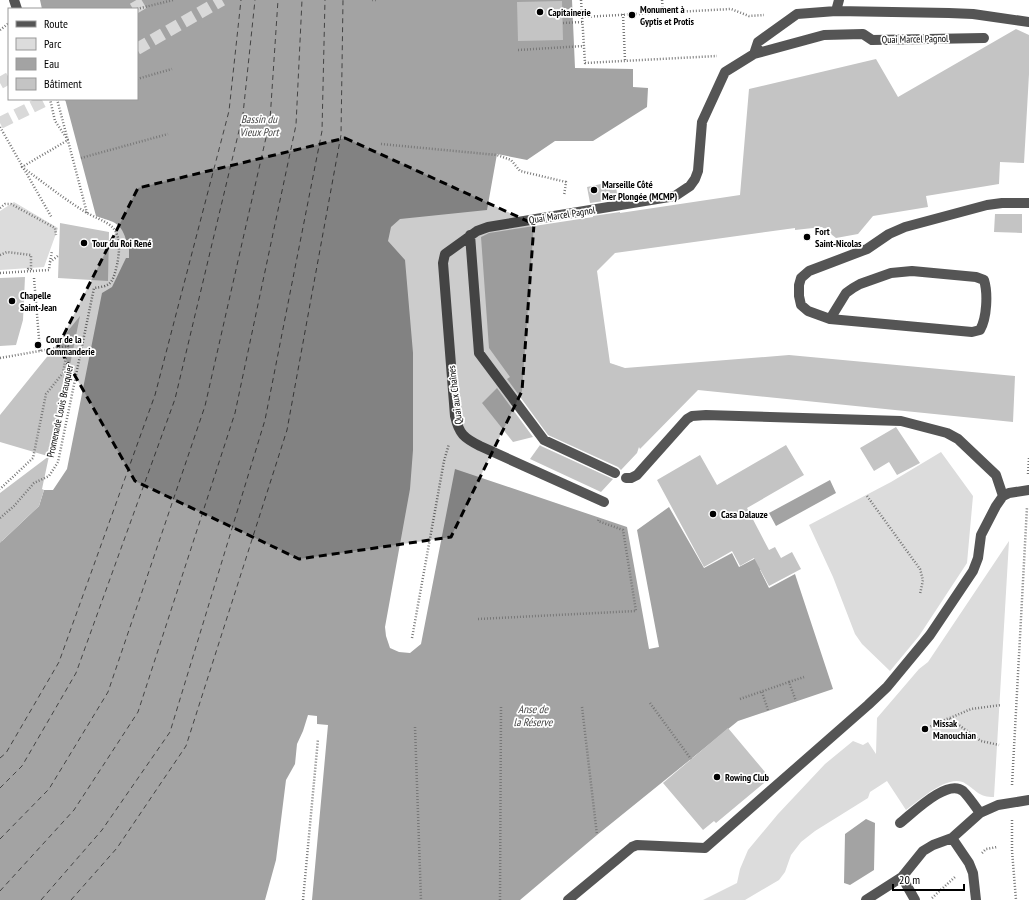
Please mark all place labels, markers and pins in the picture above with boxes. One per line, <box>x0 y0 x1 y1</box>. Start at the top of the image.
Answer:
place label: Monument à Gyptis et Protis <box>640 3 695 28</box>
place label: Capitainerie <box>548 6 591 19</box>
marker: Capitainerie <box>535 7 545 17</box>
marker: Monument à Gyptis et Protis <box>627 10 637 20</box>
place label: Marseille Côté Mer Plongée (MCMP) <box>602 178 677 203</box>
marker: Marseille Côté Mer Plongée (MCMP) <box>589 185 599 195</box>
place label: Fort Saint-Nicolas <box>815 225 862 250</box>
marker: Fort Saint-Nicolas <box>802 232 812 242</box>
place label: Tour du Roi René <box>92 237 152 250</box>
marker: Tour du Roi René <box>79 238 89 248</box>
place label: Chapelle Saint-Jean <box>20 289 57 314</box>
marker: Chapelle Saint-Jean <box>7 296 17 306</box>
place label: Cour de la Commanderie <box>46 333 95 358</box>
marker: Cour de la Commanderie <box>33 340 43 350</box>
place label: Casa Dalauze <box>721 508 768 521</box>
marker: Casa Dalauze <box>708 509 718 519</box>
place label: Missak Manouchian <box>933 717 977 742</box>
marker: Missak Manouchian <box>920 724 930 734</box>
place label: Rowing Club <box>725 771 770 784</box>
marker: Rowing Club <box>712 772 722 782</box>

